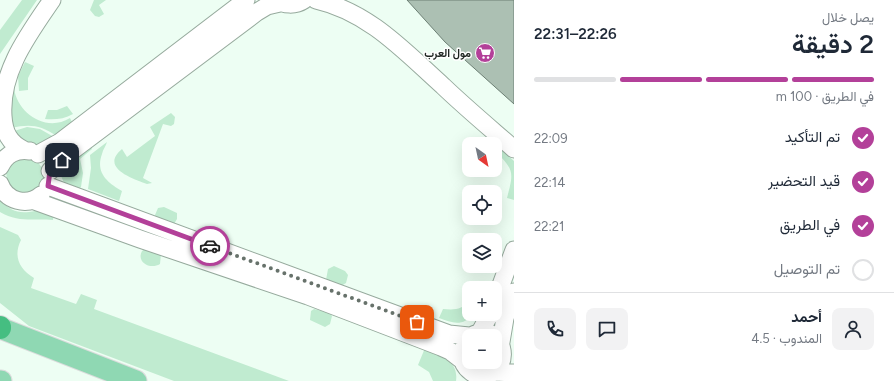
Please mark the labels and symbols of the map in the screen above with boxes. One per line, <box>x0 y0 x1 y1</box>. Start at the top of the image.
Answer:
supermarket icon: مول العرب <box>474 42 496 64</box>
place label: مول العرب <box>424 47 471 60</box>
north arrow <box>462 137 502 177</box>
pin <box>45 143 79 177</box>
courier <box>190 226 230 266</box>
pin <box>400 305 434 339</box>

